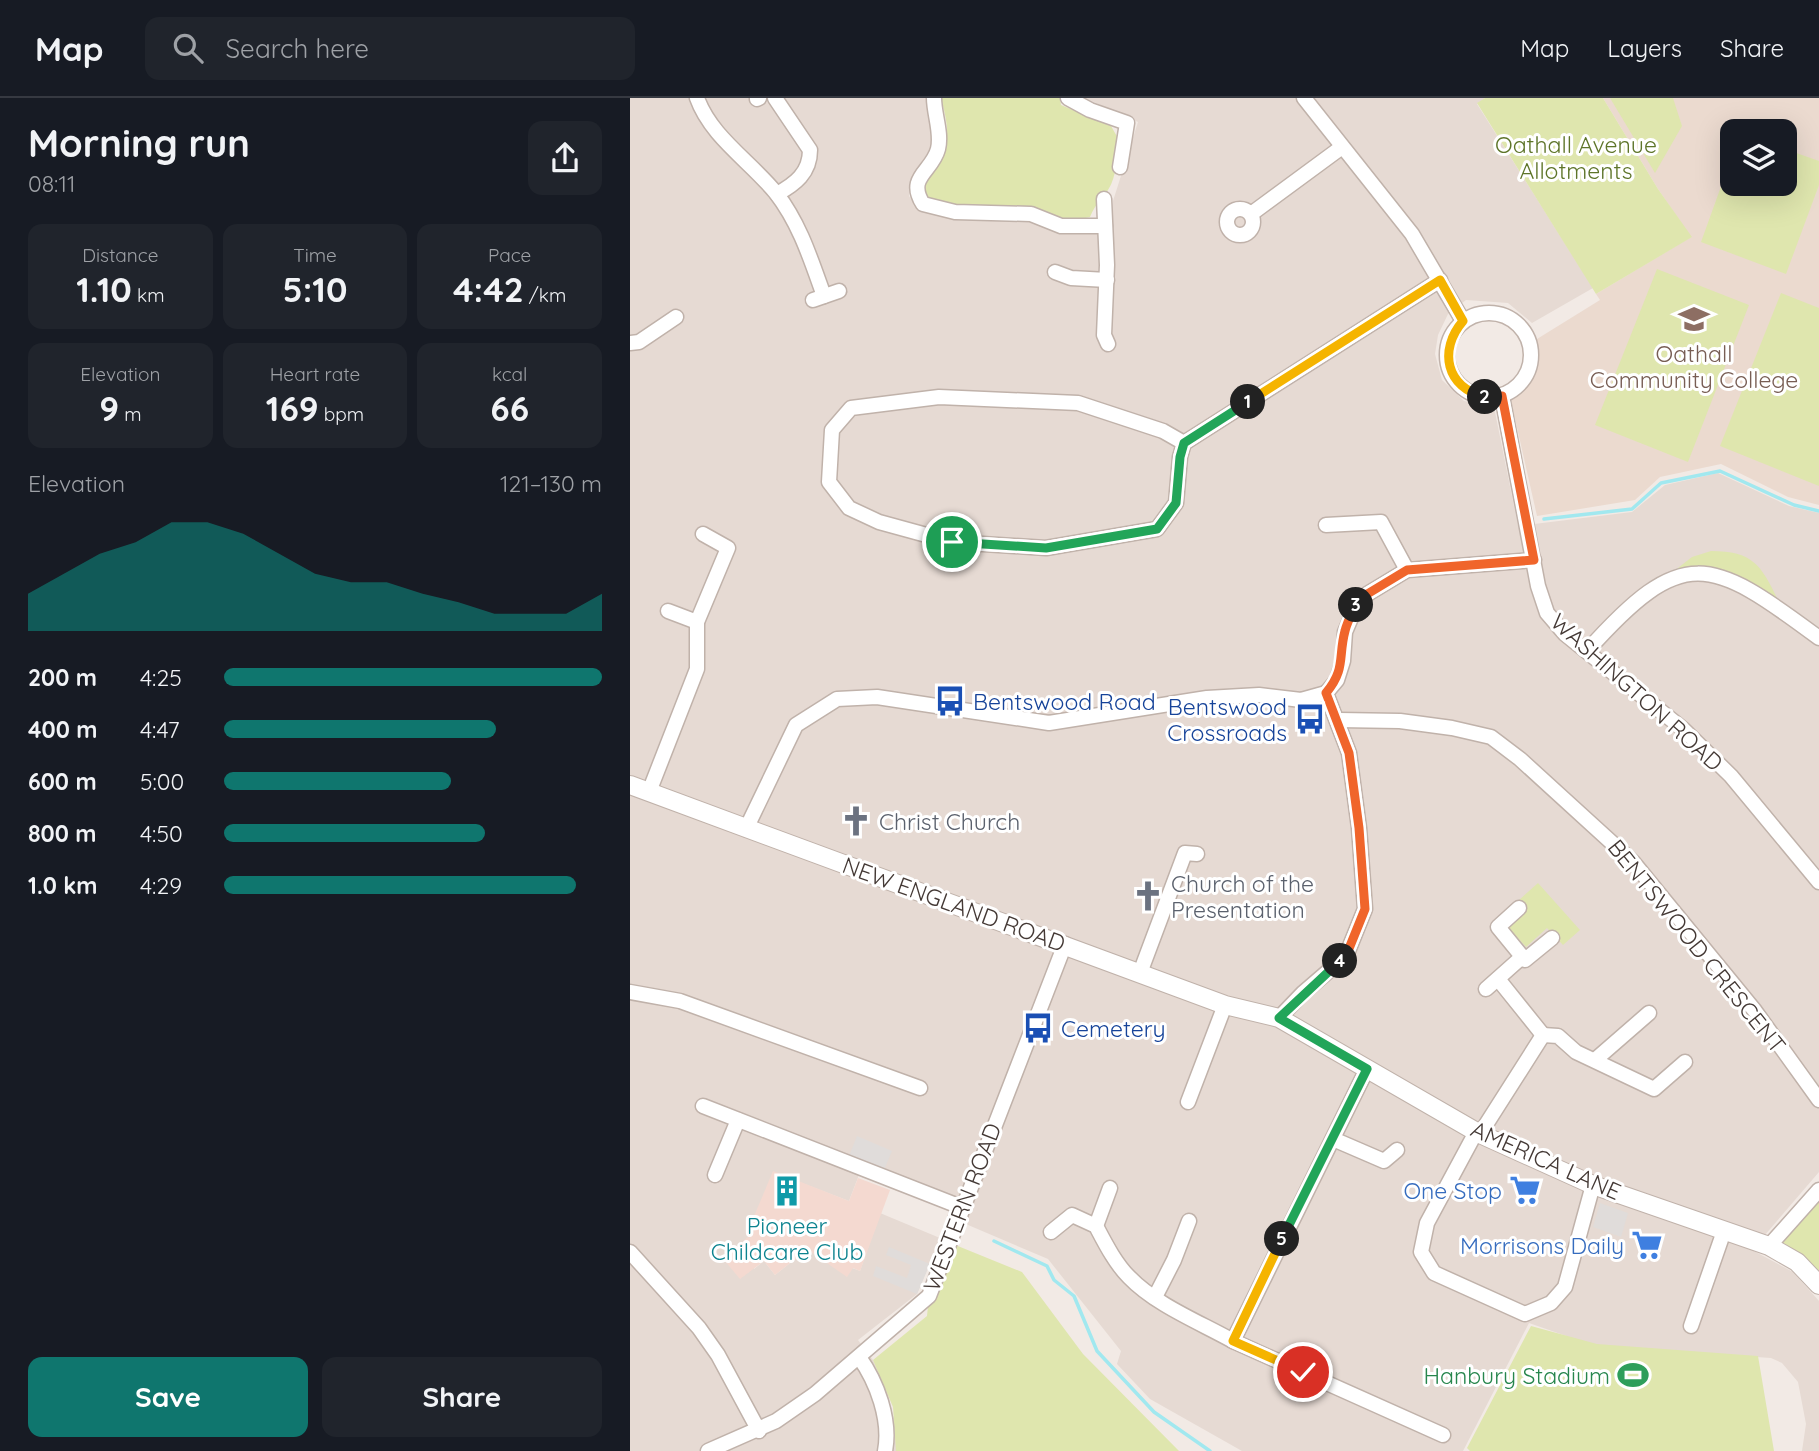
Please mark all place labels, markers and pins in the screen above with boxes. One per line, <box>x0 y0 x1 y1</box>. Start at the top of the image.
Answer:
school or university icon: Oathall Community College <box>1677 302 1711 336</box>
place label: Oathall Community College <box>1590 339 1798 394</box>
pin: 2 <box>1468 380 1502 414</box>
pin: 1 <box>1230 384 1266 420</box>
pin <box>922 512 982 572</box>
pin: 3 <box>1338 588 1374 622</box>
bus stop icon: Bentswood Road <box>933 684 967 718</box>
place label: Bentswood Road <box>973 687 1156 716</box>
place label: Bentswood Crossroads <box>1167 692 1287 747</box>
bus stop icon: Bentswood Crossroads <box>1293 702 1327 736</box>
church icon: Christ Church <box>839 804 873 838</box>
place label: Christ Church <box>879 807 1020 836</box>
place label: Church of the Presentation <box>1171 869 1314 924</box>
church icon: Church of the Presentation <box>1131 879 1165 913</box>
pin: 4 <box>1322 944 1358 978</box>
bus stop icon: Cemetery <box>1021 1011 1055 1045</box>
place label: Cemetery <box>1061 1014 1166 1043</box>
supermarket icon: One Stop <box>1508 1173 1542 1207</box>
building icon: Pioneer Childcare Club <box>770 1174 804 1208</box>
place label: One Stop <box>1403 1176 1502 1205</box>
place label: Pioneer Childcare Club <box>711 1211 863 1266</box>
pin: 5 <box>1264 1222 1300 1256</box>
supermarket icon: Morrisons Daily <box>1630 1228 1664 1262</box>
place label: Morrisons Daily <box>1460 1231 1624 1260</box>
pin <box>1273 1342 1333 1402</box>
sports icon: Hanbury Stadium <box>1616 1358 1650 1392</box>
place label: Hanbury Stadium <box>1423 1361 1610 1390</box>

